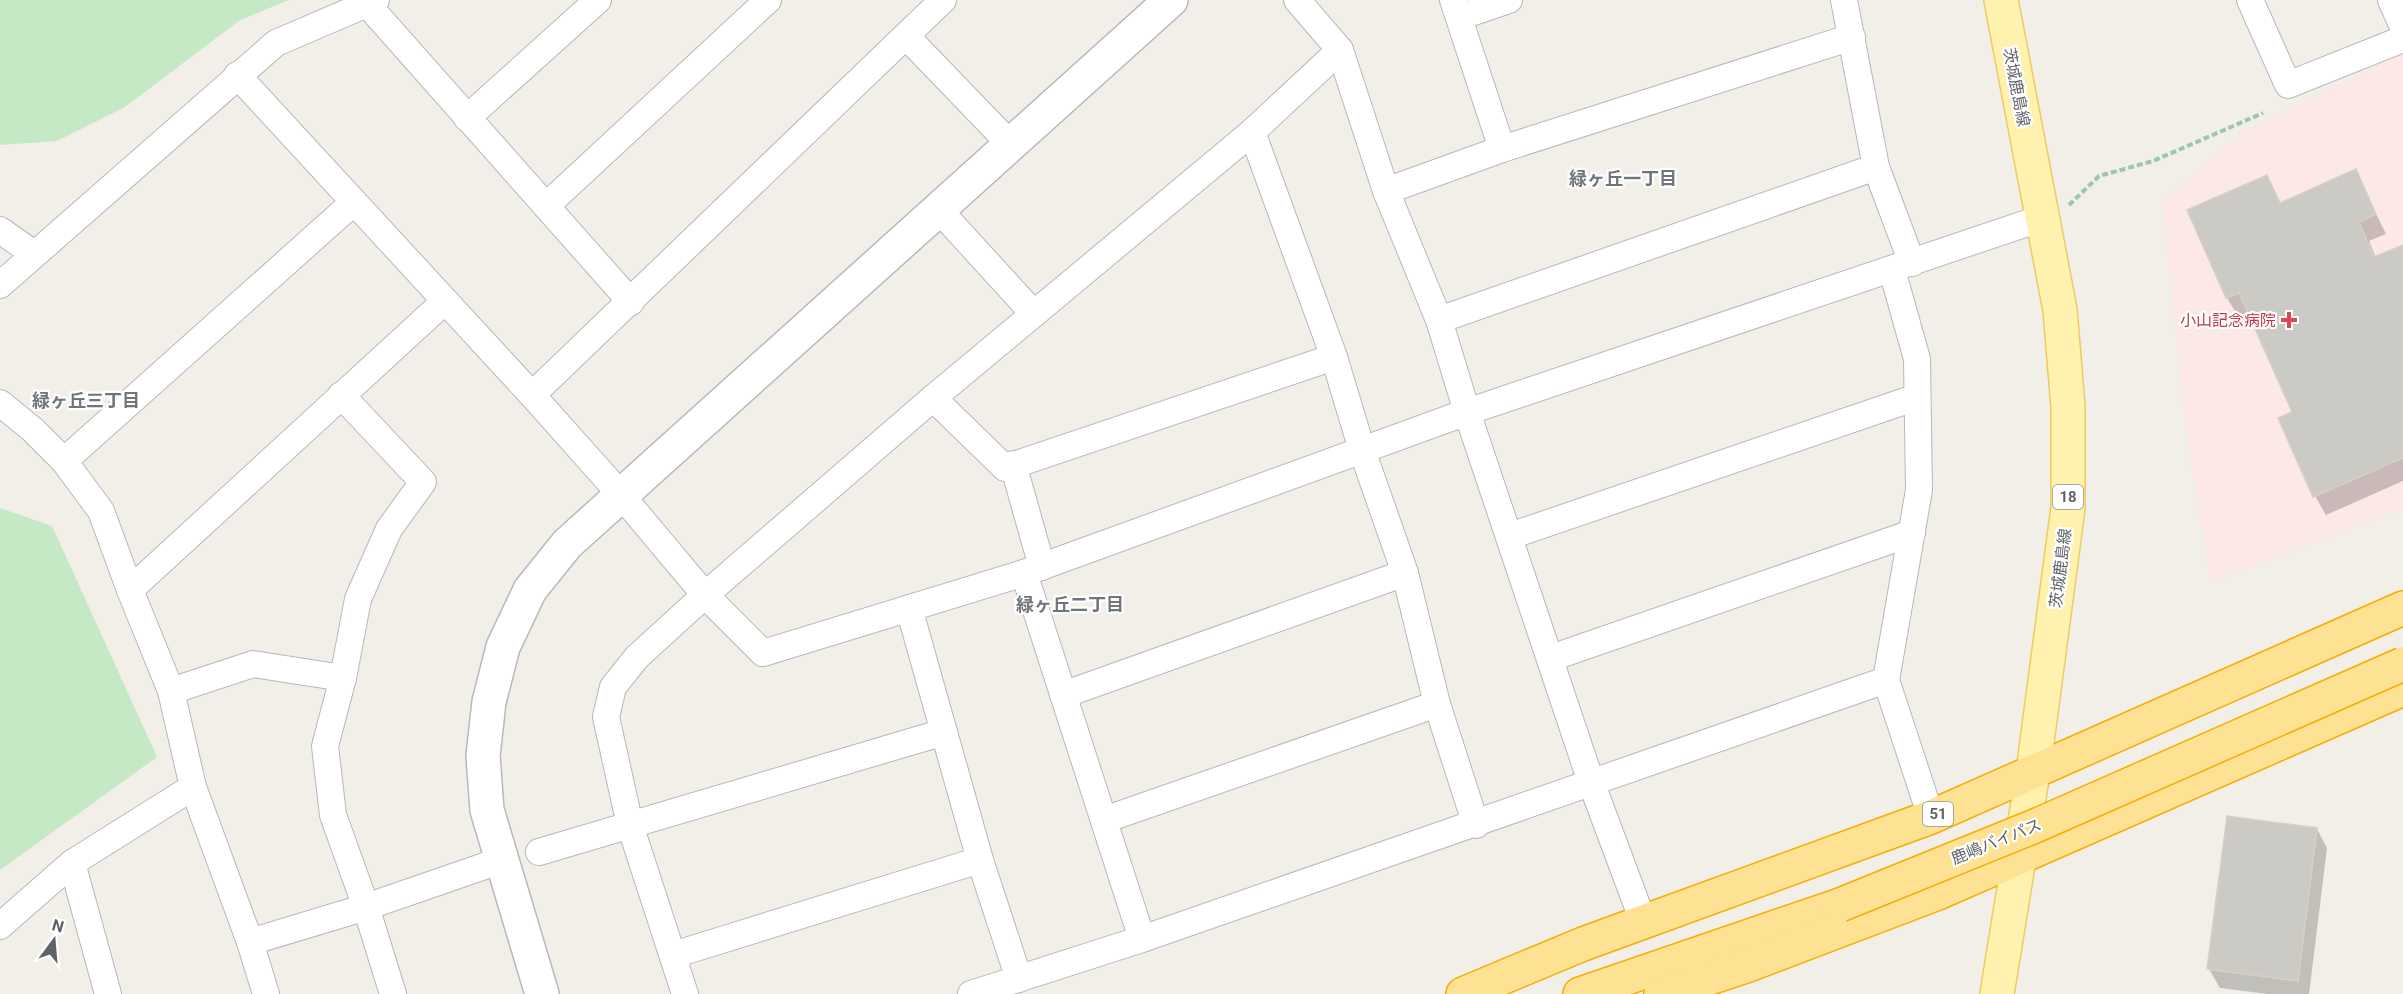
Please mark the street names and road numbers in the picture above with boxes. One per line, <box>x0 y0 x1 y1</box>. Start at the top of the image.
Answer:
street label: 茨城鹿島線 <box>2000 46 2033 128</box>
road number: 18 <box>2053 485 2083 509</box>
street label: 茨城鹿島線 <box>2046 527 2075 609</box>
road number: 51 <box>1923 802 1953 826</box>
street label: 鹿嶋バイパス <box>1948 815 2044 868</box>

